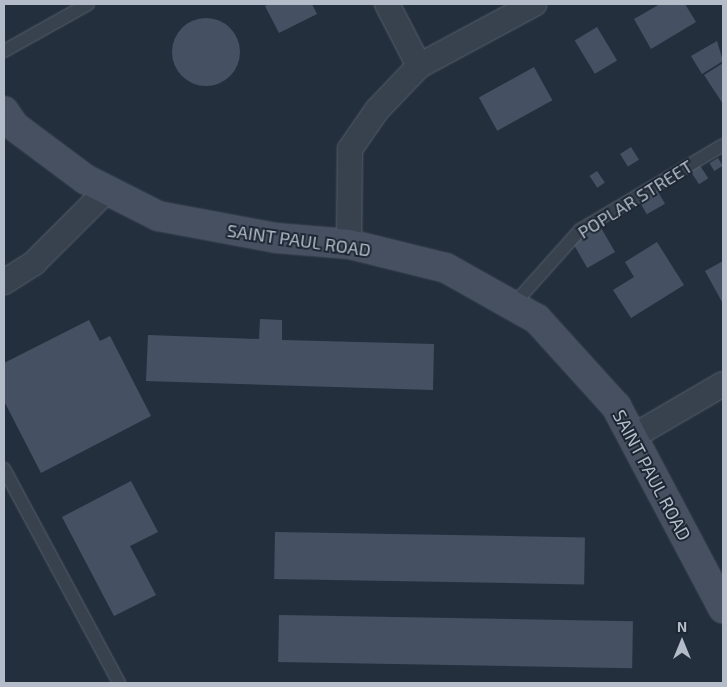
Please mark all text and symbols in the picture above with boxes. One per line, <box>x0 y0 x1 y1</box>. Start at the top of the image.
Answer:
street label: POPLAR STREET <box>574 155 696 243</box>
street label: SAINT PAUL ROAD <box>225 219 373 261</box>
street label: SAINT PAUL ROAD <box>608 406 696 544</box>
north arrow <box>657 617 707 667</box>
text: N <box>677 618 687 635</box>

